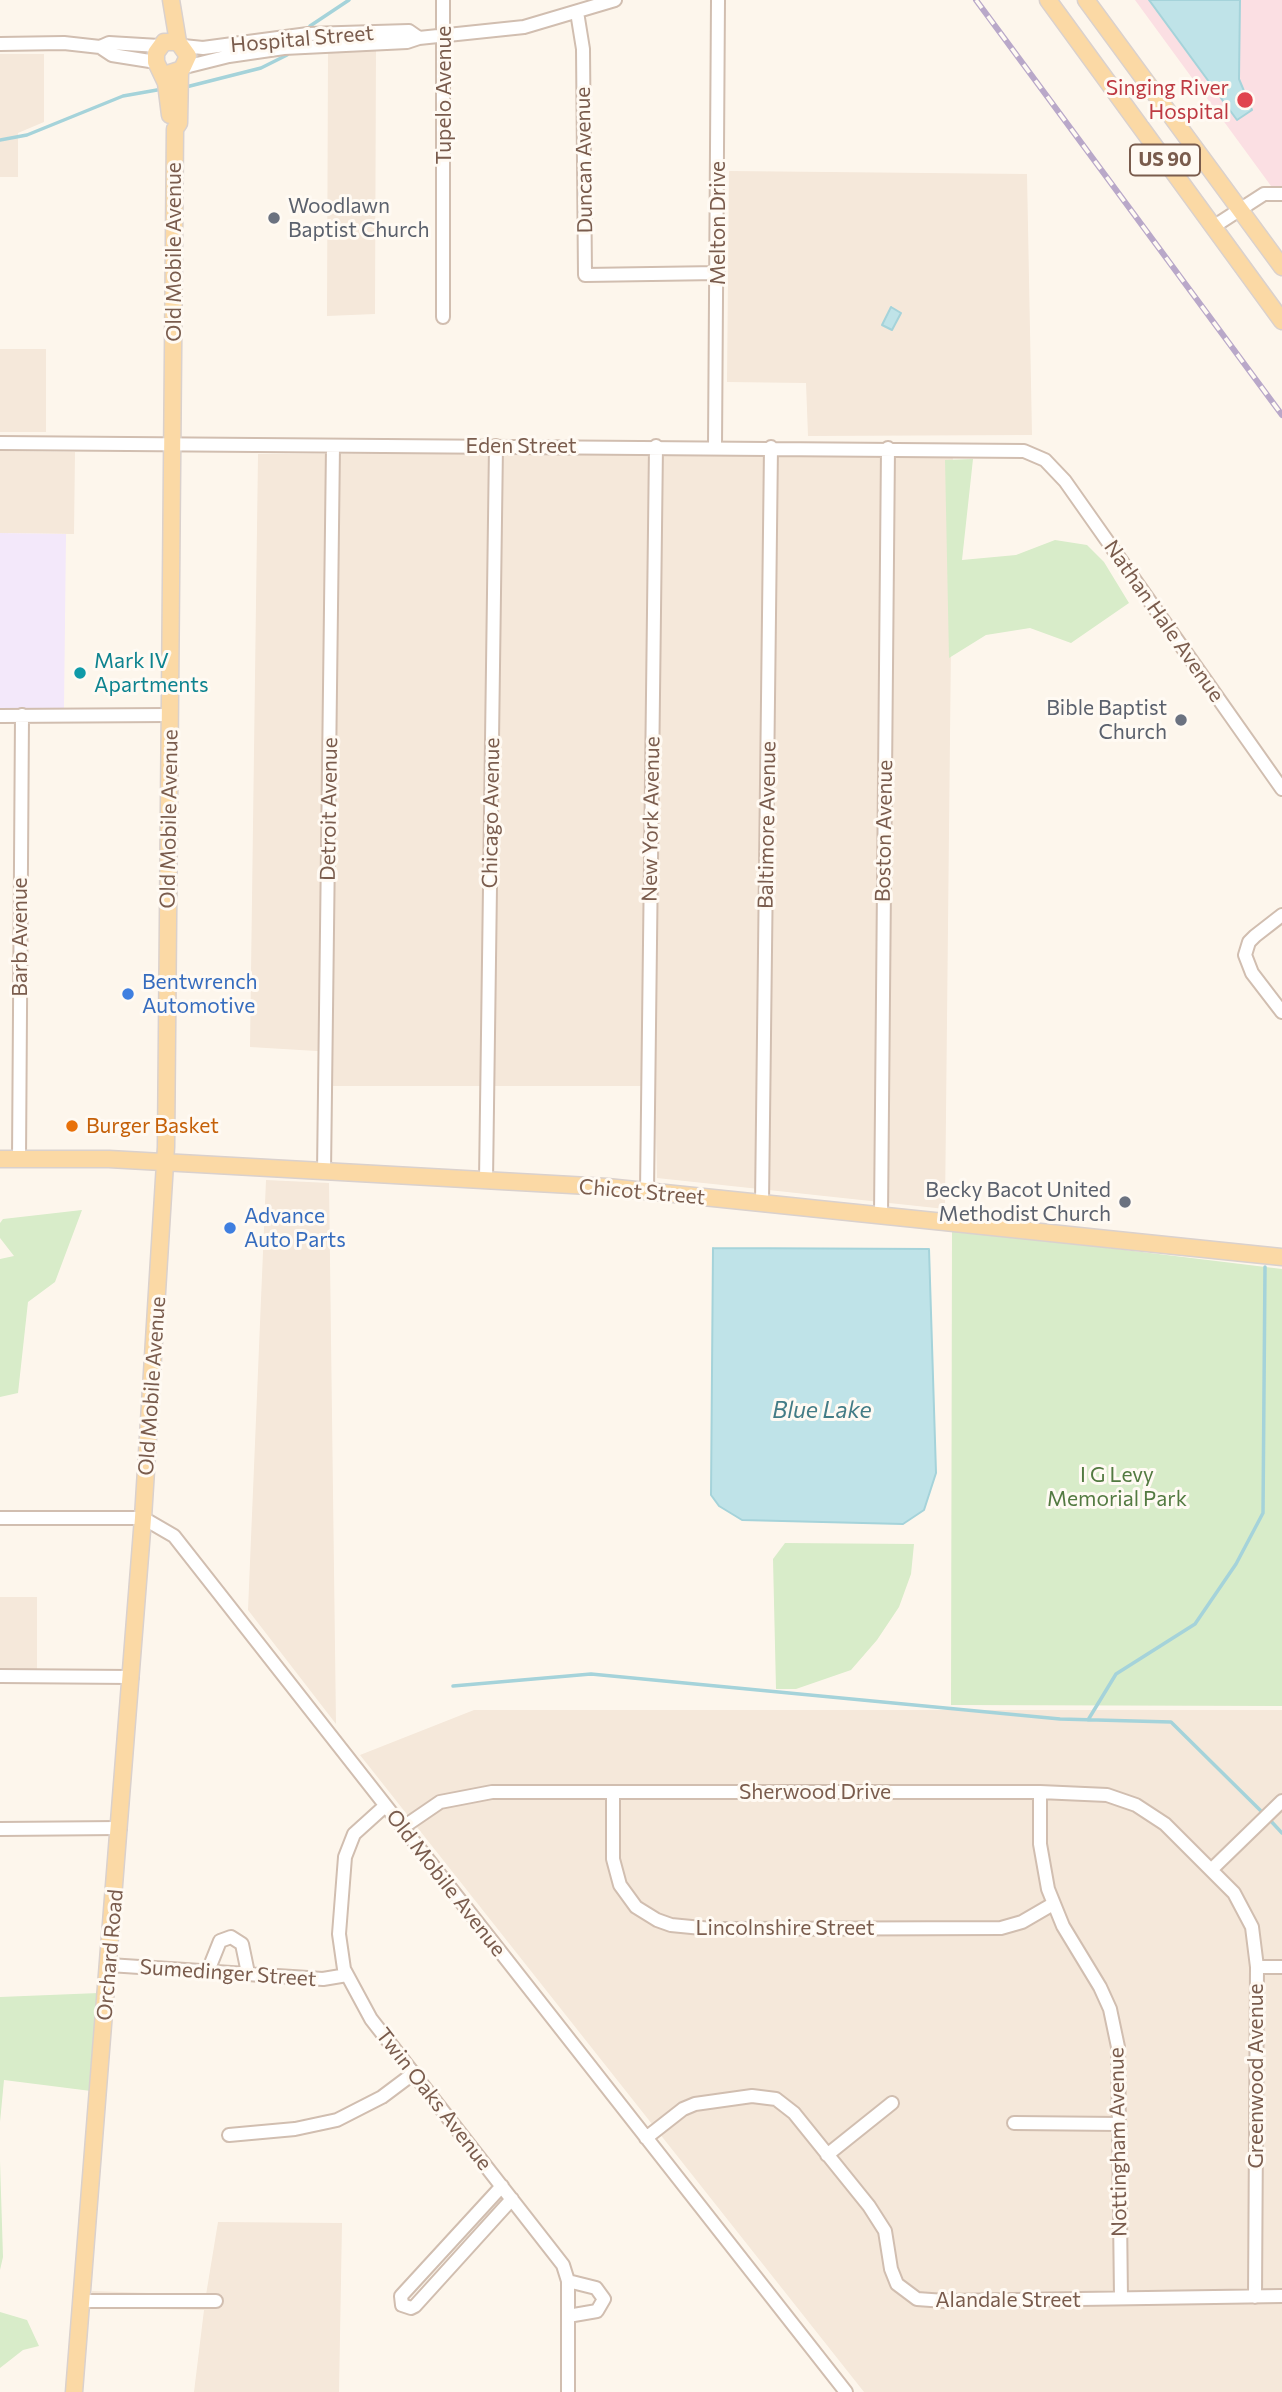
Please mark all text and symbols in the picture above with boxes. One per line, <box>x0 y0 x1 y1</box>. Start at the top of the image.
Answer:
street label: Hospital Street <box>229 20 375 58</box>
street label: Tupelo Avenue <box>431 26 457 164</box>
place label: Singing River Hospital <box>1106 75 1229 125</box>
street label: Duncan Avenue <box>570 86 598 234</box>
marker: Singing River Hospital <box>1235 90 1255 110</box>
road number: US 90 <box>1130 144 1200 176</box>
street label: Melton Drive <box>705 161 731 285</box>
street label: Old Mobile Avenue <box>161 162 187 342</box>
place label: Woodlawn Baptist Church <box>288 193 430 243</box>
marker: Woodlawn Baptist Church <box>266 210 282 226</box>
street label: Eden Street <box>465 433 577 459</box>
street label: Nathan Hale Avenue <box>1099 535 1229 707</box>
place label: Mark IV Apartments <box>94 648 208 698</box>
marker: Mark IV Apartments <box>72 665 88 681</box>
place label: Bible Baptist Church <box>1046 695 1167 745</box>
marker: Bible Baptist Church <box>1173 712 1189 728</box>
street label: Old Mobile Avenue <box>155 729 183 909</box>
street label: New York Avenue <box>637 736 665 902</box>
street label: Detroit Avenue <box>315 737 343 881</box>
street label: Chicago Avenue <box>477 737 505 889</box>
street label: Baltimore Avenue <box>753 741 781 909</box>
street label: Boston Avenue <box>870 760 898 902</box>
street label: Barb Avenue <box>7 877 33 997</box>
place label: Bentwrench Automotive <box>142 969 258 1019</box>
marker: Bentwrench Automotive <box>120 986 136 1002</box>
place label: Burger Basket <box>86 1113 219 1139</box>
marker: Burger Basket <box>64 1118 80 1134</box>
street label: Chicot Street <box>578 1174 706 1210</box>
place label: Becky Bacot United Methodist Church <box>925 1177 1111 1227</box>
marker: Becky Bacot United Methodist Church <box>1117 1194 1133 1210</box>
place label: Advance Auto Parts <box>244 1203 346 1253</box>
marker: Advance Auto Parts <box>222 1220 238 1236</box>
street label: Old Mobile Avenue <box>133 1296 171 1476</box>
water label: Blue Lake <box>772 1396 872 1424</box>
park label: I G Levy Memorial Park <box>1047 1462 1187 1512</box>
street label: Sherwood Drive <box>739 1779 891 1805</box>
street label: Old Mobile Avenue <box>381 1805 511 1961</box>
street label: Orchard Road <box>92 1888 128 2022</box>
street label: Lincolnshire Street <box>695 1915 875 1941</box>
street label: Sumedinger Street <box>139 1954 317 1992</box>
street label: Greenwood Avenue <box>1243 1983 1269 2169</box>
street label: Twin Oaks Avenue <box>371 2023 497 2175</box>
street label: Nottingham Avenue <box>1104 2047 1132 2237</box>
street label: Alandale Street <box>935 2287 1081 2313</box>

